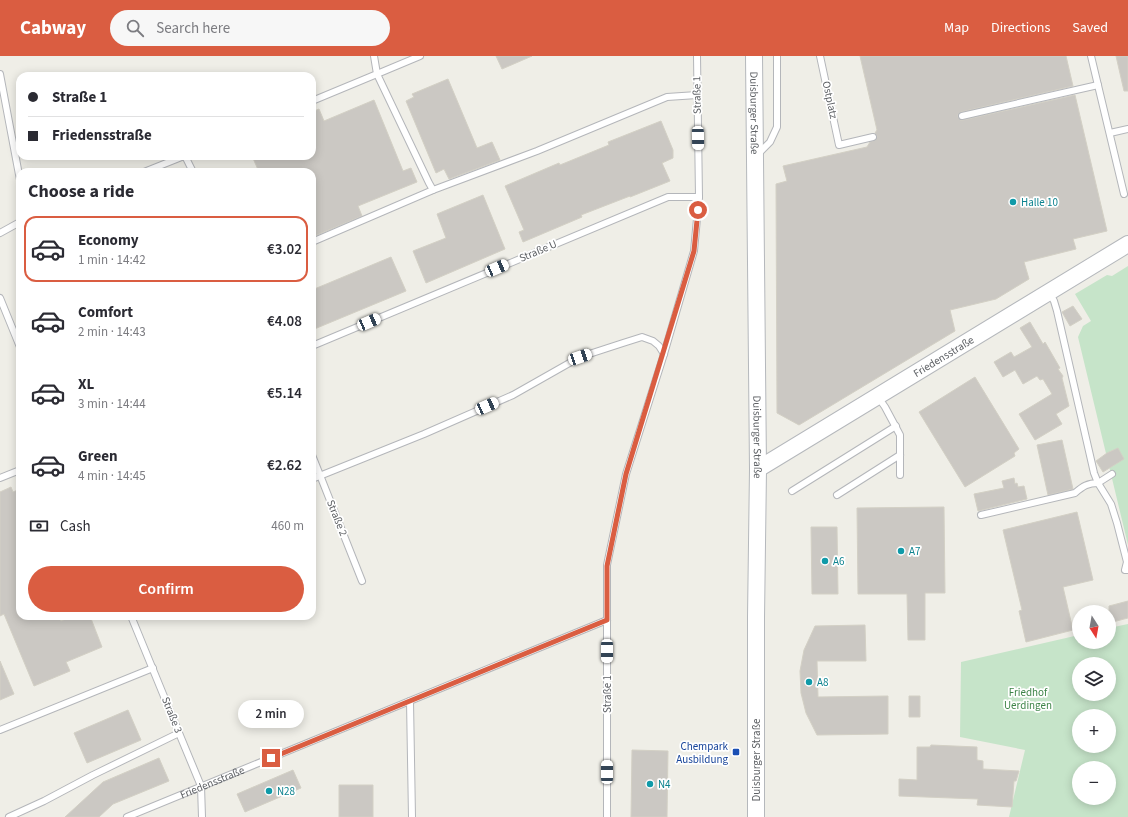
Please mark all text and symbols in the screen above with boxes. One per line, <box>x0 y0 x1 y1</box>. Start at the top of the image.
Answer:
search box <box>110 10 390 46</box>
text: Cabway <box>20 15 86 42</box>
icon: search <box>124 17 146 39</box>
text: Search here <box>156 18 230 39</box>
text: Map <box>944 18 969 38</box>
text: Directions <box>991 18 1050 38</box>
text: Saved <box>1072 18 1108 38</box>
street label: Duisburger Straße <box>747 71 762 155</box>
street label: Straße 1 <box>689 76 705 114</box>
street label: Ostplatz <box>819 80 841 121</box>
text: Straße 1 <box>52 87 107 108</box>
text: Friedensstraße <box>52 125 152 146</box>
car <box>692 126 704 150</box>
text: Choose a ride <box>28 179 134 204</box>
place label: Halle 10 <box>1021 195 1058 210</box>
marker: Halle 10 <box>1008 197 1018 207</box>
route start <box>689 201 707 219</box>
text: Economy <box>78 230 139 251</box>
icon: car <box>30 231 66 267</box>
street label: Straße U <box>517 236 559 266</box>
text: €3.02 <box>267 239 302 260</box>
text: 1 min · 14:42 <box>78 251 146 269</box>
car <box>484 258 510 278</box>
text: Comfort <box>78 302 133 323</box>
icon: car <box>30 303 66 339</box>
text: €4.08 <box>267 311 302 332</box>
car <box>356 312 382 332</box>
text: 2 min · 14:43 <box>78 323 146 341</box>
street label: Friedensstraße <box>910 332 977 380</box>
car <box>567 347 593 367</box>
text: XL <box>78 374 94 395</box>
icon: car <box>30 375 66 411</box>
text: €5.14 <box>267 383 302 404</box>
text: 3 min · 14:44 <box>78 395 146 413</box>
street label: Duisburger Straße <box>750 395 766 479</box>
car <box>474 396 500 416</box>
text: Green <box>78 446 118 467</box>
icon: car <box>30 447 66 483</box>
text: €2.62 <box>267 455 302 476</box>
text: 4 min · 14:45 <box>78 467 146 485</box>
street label: Straße 2 <box>323 498 351 538</box>
icon: cash <box>28 515 50 537</box>
text: Cash <box>60 516 91 537</box>
text: 460 m <box>271 517 304 535</box>
place label: A7 <box>909 544 920 559</box>
marker: A7 <box>896 546 906 556</box>
place label: A6 <box>833 554 845 569</box>
marker: A6 <box>820 556 830 566</box>
button: Confirm <box>28 566 304 612</box>
north arrow <box>1072 605 1116 649</box>
map controls <box>1072 605 1116 805</box>
car <box>601 639 613 663</box>
button: layers <box>1072 657 1116 701</box>
street label: Straße 1 <box>600 675 615 713</box>
place label: A8 <box>817 675 829 690</box>
marker: A8 <box>804 677 814 687</box>
park label: Friedhof Uerdingen <box>1004 685 1052 713</box>
street label: Straße 3 <box>158 695 186 735</box>
callout: 2 min <box>238 700 304 728</box>
text: 2 min <box>256 705 286 723</box>
button: + <box>1072 709 1116 753</box>
street label: Duisburger Straße <box>749 718 764 801</box>
place label: Chempark Ausbildung <box>676 739 729 767</box>
marker: Chempark Ausbildung <box>731 747 741 757</box>
route end <box>262 749 280 767</box>
car <box>601 760 613 784</box>
button: − <box>1072 761 1116 805</box>
street label: Friedensstraße <box>178 762 247 802</box>
place label: N4 <box>658 777 671 792</box>
marker: N4 <box>645 779 655 789</box>
place label: N28 <box>277 784 296 799</box>
marker: N28 <box>264 786 274 796</box>

